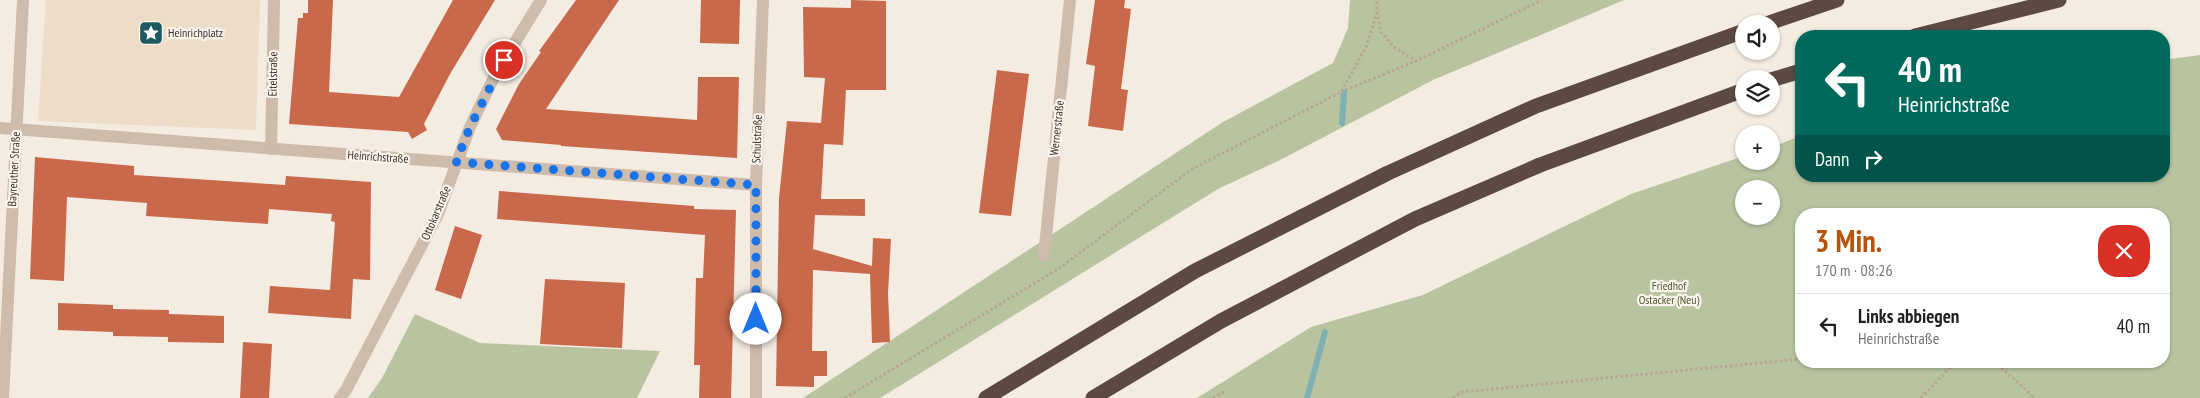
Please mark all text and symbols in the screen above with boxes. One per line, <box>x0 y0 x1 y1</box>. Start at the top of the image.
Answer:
map controls <box>1735 15 1780 225</box>
button: sound <box>1735 15 1780 60</box>
place icon: Heinrichplatz <box>138 20 164 46</box>
place label: Heinrichplatz <box>168 25 223 40</box>
pin <box>483 39 525 81</box>
icon: arrive <box>490 46 518 74</box>
text: 40 m <box>1898 46 1962 92</box>
icon: left <box>1815 50 1880 115</box>
street label: Eitelstraße <box>265 51 280 97</box>
button: layers <box>1735 70 1780 115</box>
text: Heinrichstraße <box>1898 90 2010 118</box>
street label: Wernerstraße <box>1046 99 1067 156</box>
street label: Schulstraße <box>748 114 765 164</box>
button: + <box>1735 125 1780 170</box>
street label: Bayreuther Straße <box>4 131 23 207</box>
icon: right <box>1859 145 1887 173</box>
street label: Heinrichstraße <box>347 147 409 166</box>
text: Dann <box>1815 147 1849 171</box>
button: − <box>1735 180 1780 225</box>
street label: Ottokarstraße <box>417 183 454 242</box>
text: 3 Min. <box>1815 221 1882 260</box>
button: close <box>2098 225 2150 277</box>
text: 170 m · 08:26 <box>1815 260 1893 280</box>
park label: Friedhof Ostacker (Neu) <box>1639 278 1699 307</box>
position arrow <box>729 292 781 344</box>
text: Links abbiegen <box>1858 304 1959 328</box>
icon: left <box>1815 312 1843 340</box>
text: 40 m <box>2117 314 2150 338</box>
text: Heinrichstraße <box>1858 328 1939 348</box>

